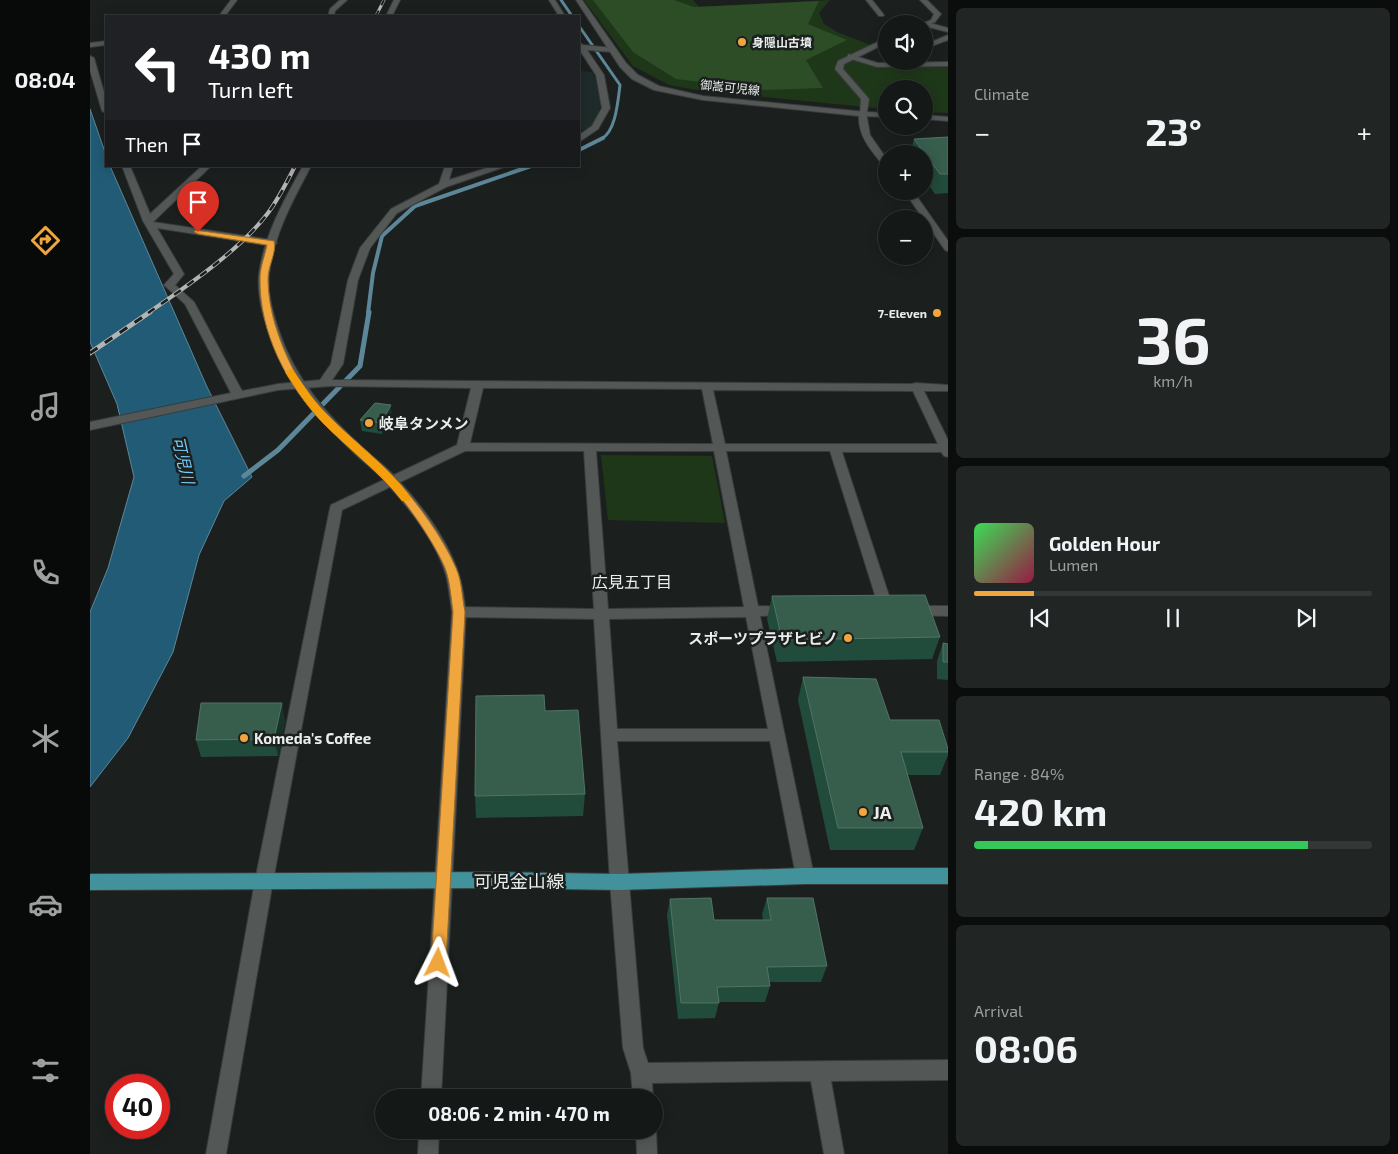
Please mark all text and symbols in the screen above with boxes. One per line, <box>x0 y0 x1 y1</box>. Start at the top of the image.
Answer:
map controls <box>878 15 933 265</box>
button: sound <box>878 15 933 70</box>
text: 430 m <box>208 34 311 76</box>
icon: left <box>125 35 190 100</box>
place label: 身隠山古墳 <box>752 35 812 49</box>
marker: 身隠山古墳 <box>736 36 748 48</box>
text: 08:04 <box>14 66 76 92</box>
text: Turn left <box>208 76 293 102</box>
street label: 御嵩可児線 <box>699 77 761 97</box>
button: search <box>878 80 933 135</box>
text: Climate <box>974 84 1029 103</box>
text: 23° <box>1145 108 1202 154</box>
text: − <box>974 115 990 149</box>
text: + <box>1357 115 1372 149</box>
icon: arrive <box>178 130 206 158</box>
text: Then <box>125 133 168 156</box>
button: + <box>878 145 933 200</box>
pin <box>177 181 219 232</box>
icon: arrive <box>184 188 212 216</box>
button: − <box>878 210 933 265</box>
icon: directions <box>28 223 63 258</box>
text: 36 <box>1135 299 1211 377</box>
place label: 7-Eleven <box>878 306 927 320</box>
marker: 7-Eleven <box>931 307 943 319</box>
text: km/h <box>1153 371 1193 390</box>
icon: music <box>28 389 63 424</box>
place label: 岐阜タンメン <box>379 414 469 432</box>
marker: 岐阜タンメン <box>363 417 375 429</box>
water label: 可児川 <box>169 434 199 487</box>
text: Golden Hour <box>1049 532 1160 555</box>
icon: phone <box>28 555 63 590</box>
text: Lumen <box>1049 555 1098 574</box>
district label: 広見五丁目 <box>592 572 672 591</box>
icon: previous <box>1026 604 1054 632</box>
icon: pause <box>1159 604 1187 632</box>
icon: next <box>1292 604 1320 632</box>
place label: スポーツプラザヒビノ <box>688 629 838 647</box>
marker: スポーツプラザヒビノ <box>842 632 854 644</box>
icon: climate <box>28 721 63 756</box>
place label: Komeda's Coffee <box>254 729 371 747</box>
marker: Komeda's Coffee <box>238 732 250 744</box>
text: Range · 84% <box>974 764 1064 783</box>
text: 420 km <box>974 788 1107 834</box>
place label: JA <box>873 801 892 823</box>
marker: JA <box>857 806 869 818</box>
street label: 可児金山線 <box>474 870 564 892</box>
icon: car <box>28 887 63 922</box>
position arrow <box>411 936 463 988</box>
text: Arrival <box>974 1001 1023 1020</box>
text: 08:06 <box>974 1025 1078 1071</box>
icon: filters <box>28 1053 63 1088</box>
speed limit sign: 40 <box>105 1074 170 1139</box>
text: 08:06 · 2 min · 470 m <box>428 1102 610 1125</box>

